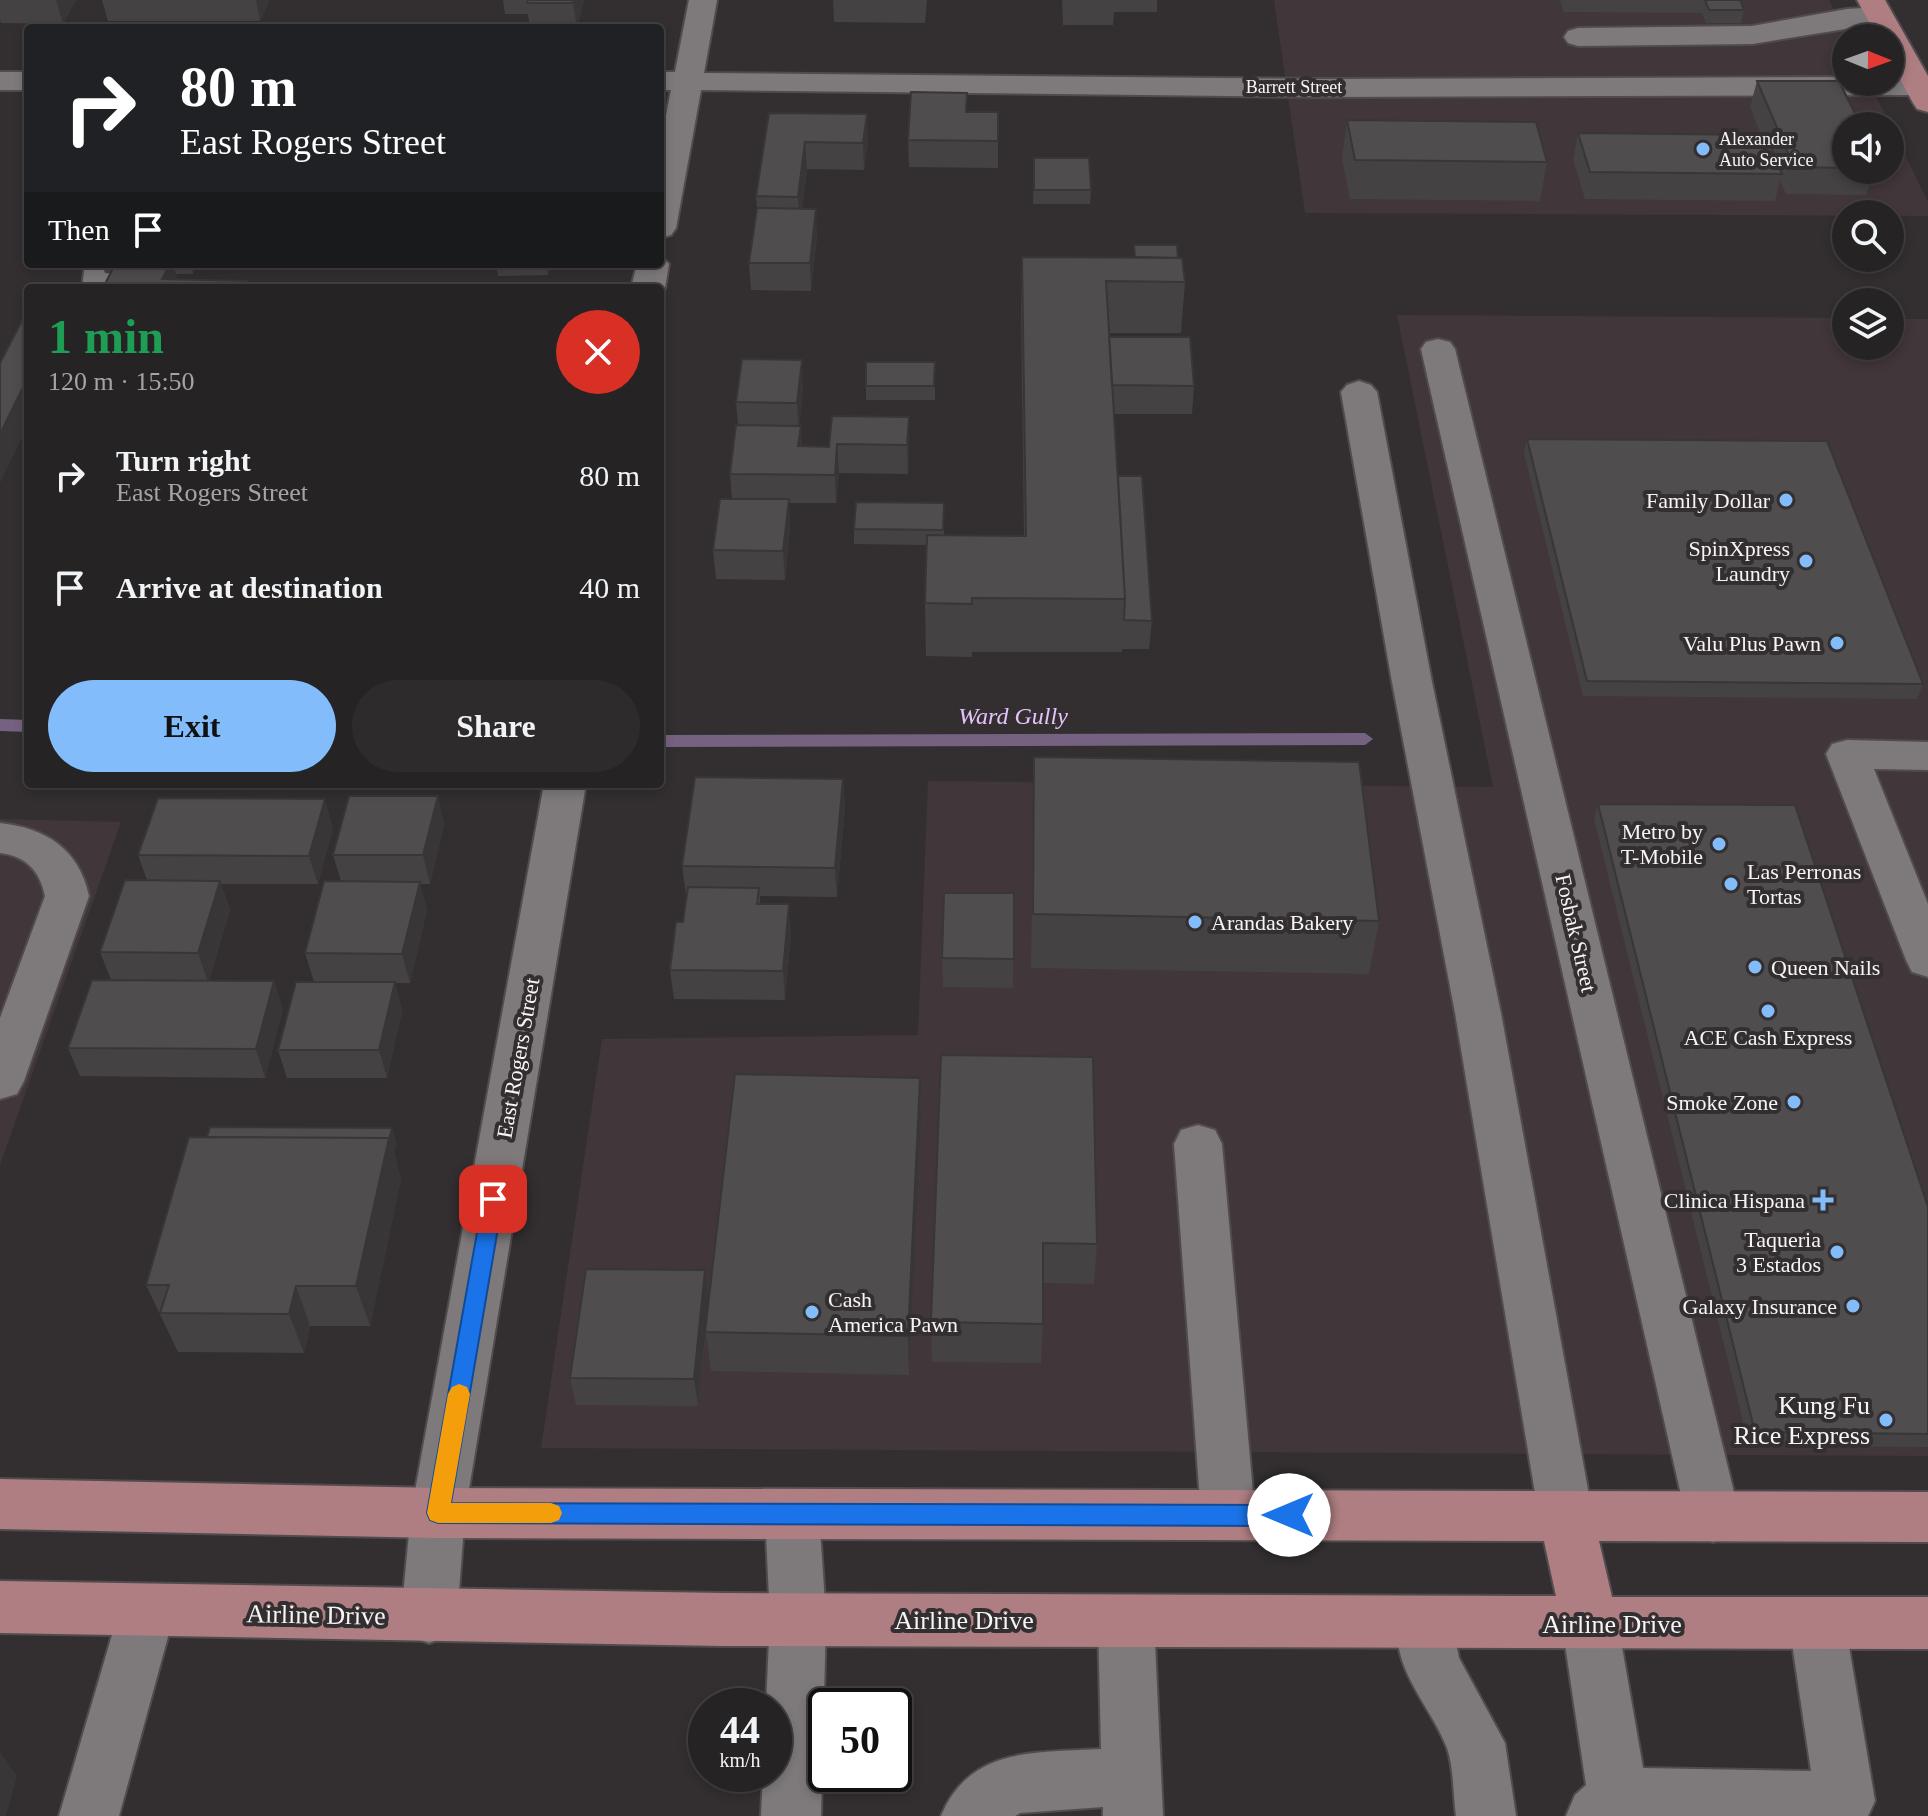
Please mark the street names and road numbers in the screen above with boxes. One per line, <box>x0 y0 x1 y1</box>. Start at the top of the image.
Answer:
street label: Barrett Street <box>1246 77 1342 97</box>
street label: Fosbak Street <box>1550 872 1602 994</box>
street label: East Rogers Street <box>492 976 544 1140</box>
street label: Airline Drive <box>246 1599 386 1631</box>
street label: Airline Drive <box>894 1606 1034 1635</box>
street label: Airline Drive <box>1542 1610 1682 1639</box>

